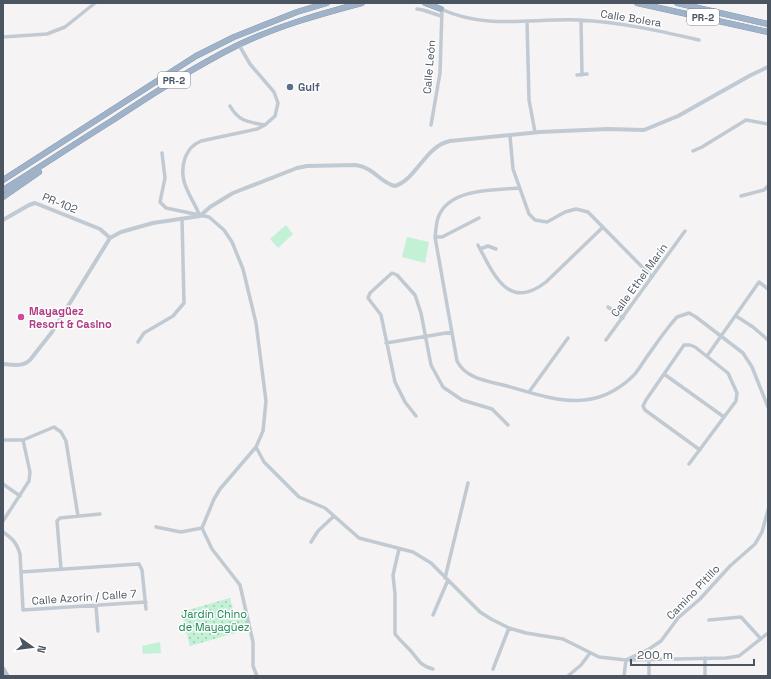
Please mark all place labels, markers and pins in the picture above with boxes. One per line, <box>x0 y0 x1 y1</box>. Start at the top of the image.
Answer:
place label: Gulf <box>298 80 320 94</box>
marker: Gulf <box>285 82 295 92</box>
place label: Mayagüez Resort & Casino <box>29 304 112 331</box>
marker: Mayagüez Resort & Casino <box>16 312 26 322</box>

